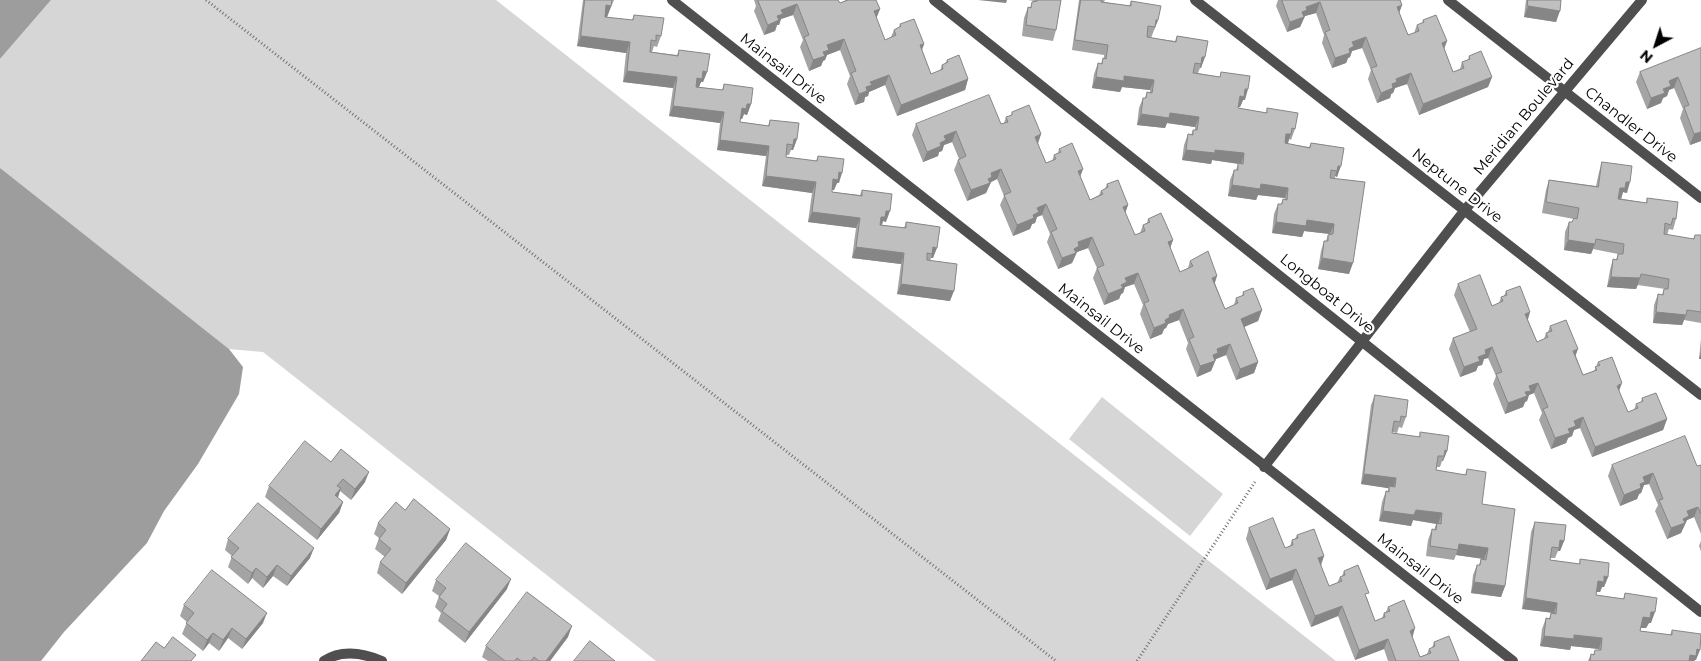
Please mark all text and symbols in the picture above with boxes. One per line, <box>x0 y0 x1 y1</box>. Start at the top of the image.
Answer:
north arrow <box>1631 20 1681 70</box>
street label: Mainsail Drive <box>736 30 830 108</box>
text: N <box>1636 46 1656 67</box>
street label: Meridian Boulevard <box>1470 55 1578 179</box>
street label: Chandler Drive <box>1581 83 1681 167</box>
street label: Neptune Drive <box>1408 145 1506 227</box>
street label: Longboat Drive <box>1276 250 1378 338</box>
street label: Mainsail Drive <box>1054 280 1148 358</box>
street label: Mainsail Drive <box>1373 530 1467 608</box>

